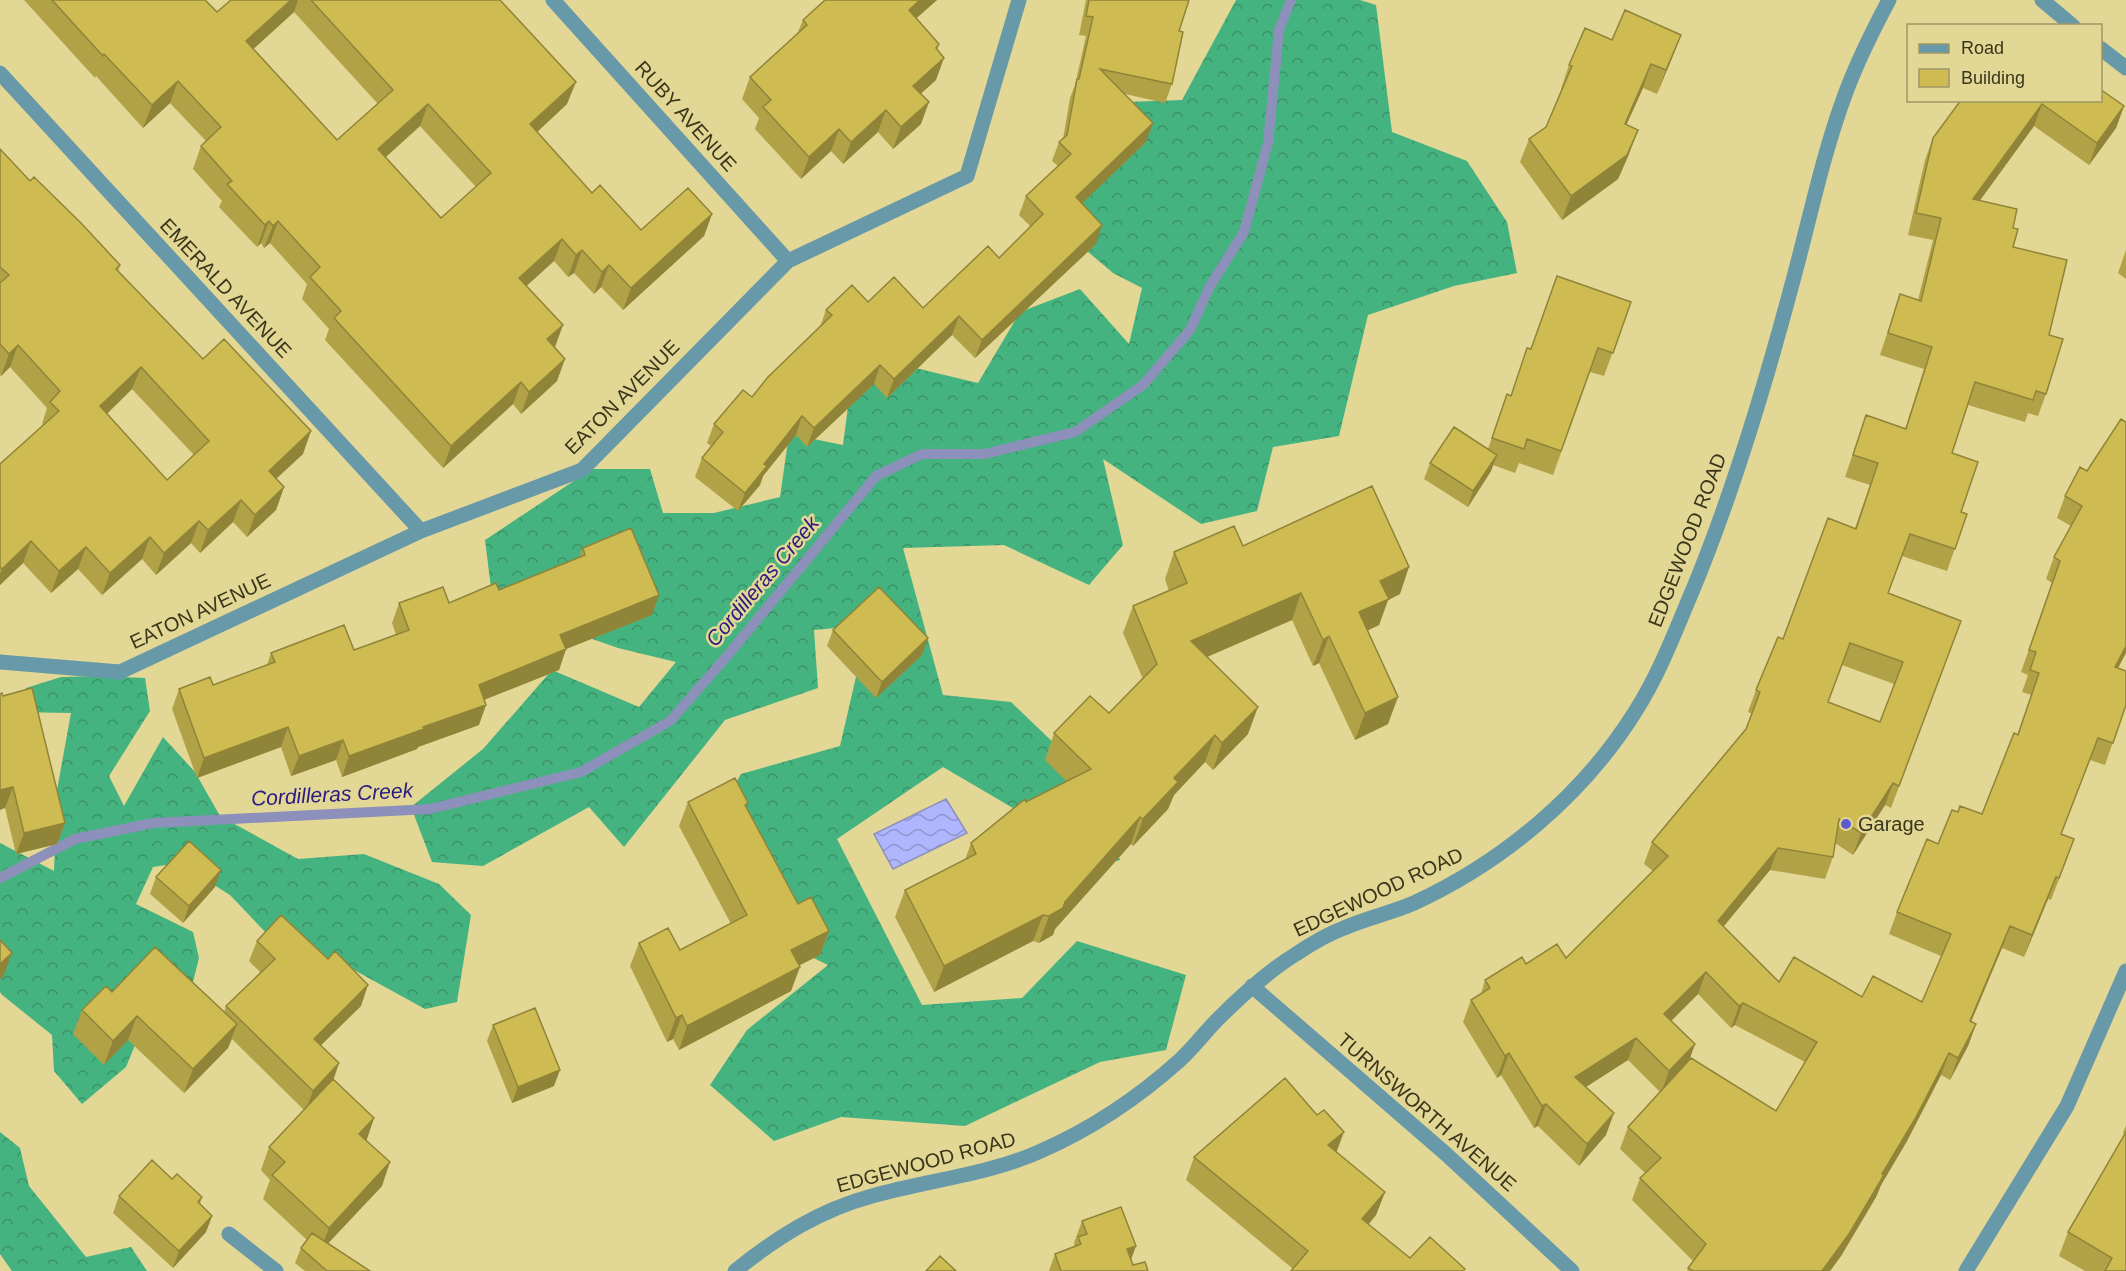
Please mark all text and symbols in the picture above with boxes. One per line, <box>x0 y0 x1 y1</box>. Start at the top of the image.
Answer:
legend <box>1907 24 2102 102</box>
text: Road <box>1961 38 2004 58</box>
street label: RUBY AVENUE <box>631 56 741 176</box>
text: Building <box>1961 68 2025 88</box>
street label: EMERALD AVENUE <box>156 214 296 362</box>
street label: EATON AVENUE <box>560 335 684 459</box>
street label: EDGEWOOD ROAD <box>1644 450 1730 630</box>
water label: Cordilleras Creek <box>701 510 824 651</box>
street label: EATON AVENUE <box>126 569 274 653</box>
water label: Cordilleras Creek <box>250 778 415 810</box>
place label: Garage <box>1858 813 1925 835</box>
marker: Garage <box>1839 817 1853 831</box>
street label: EDGEWOOD ROAD <box>1290 843 1466 941</box>
street label: TURNSWORTH AVENUE <box>1333 1028 1521 1196</box>
street label: EDGEWOOD ROAD <box>834 1128 1018 1196</box>

